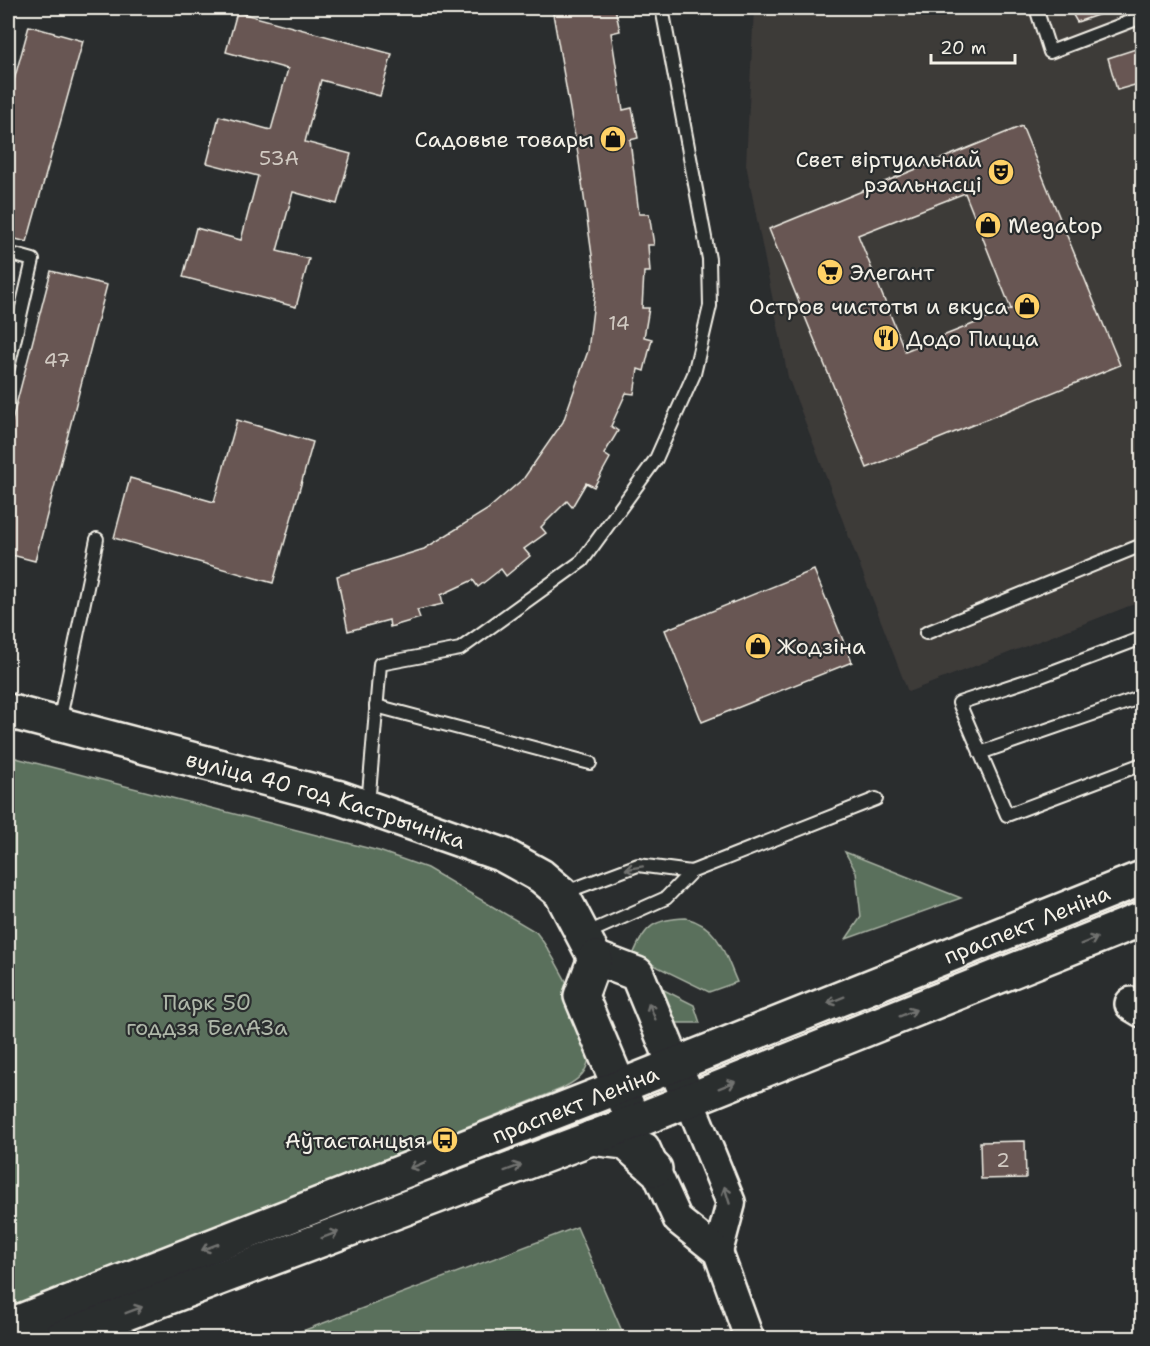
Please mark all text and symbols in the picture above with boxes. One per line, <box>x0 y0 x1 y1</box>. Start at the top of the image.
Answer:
scale bar <box>931 27 1015 65</box>
text: 20 m <box>940 36 986 60</box>
shop icon: Садовые товары <box>598 124 628 154</box>
place label: Садовые товары <box>414 125 594 154</box>
house number: 53А <box>259 145 299 171</box>
place label: Свет віртуальнай рэальнасці <box>795 145 982 199</box>
theatre icon: Свет віртуальнай рэальнасці <box>986 157 1016 187</box>
shop icon: Megatop <box>973 210 1003 240</box>
place label: Megatop <box>1008 211 1103 240</box>
supermarket icon: Элегант <box>815 257 845 287</box>
place label: Элегант <box>850 258 935 287</box>
shop icon: Остров чистоты и вкуса <box>1012 291 1042 321</box>
place label: Остров чистоты и вкуса <box>749 292 1008 321</box>
house number: 14 <box>608 310 630 336</box>
restaurant icon: Додо Пицца <box>871 323 901 353</box>
place label: Додо Пицца <box>906 324 1039 353</box>
house number: 47 <box>44 347 70 373</box>
shop icon: Жодзіна <box>743 631 773 661</box>
place label: Жодзіна <box>777 632 866 661</box>
street label: вуліца 40 год Кастрычніка <box>183 744 470 855</box>
one-way arrow <box>625 862 644 873</box>
street label: праспект Леніна <box>939 878 1114 970</box>
one-way arrow <box>1080 934 1098 945</box>
park label: Парк 50 годдзя БелАЗа <box>126 988 288 1042</box>
one-way arrow <box>828 995 846 1006</box>
one-way arrow <box>646 1002 657 1020</box>
one-way arrow <box>898 1007 917 1018</box>
street label: праспект Леніна <box>488 1058 663 1150</box>
one-way arrow <box>717 1079 736 1090</box>
bus stop icon: Аўтастанцыя <box>430 1125 460 1155</box>
place label: Аўтастанцыя <box>285 1126 426 1155</box>
house number: 2 <box>996 1147 1010 1173</box>
one-way arrow <box>409 1160 428 1171</box>
one-way arrow <box>503 1161 522 1172</box>
one-way arrow <box>721 1186 732 1205</box>
one-way arrow <box>320 1229 339 1240</box>
one-way arrow <box>202 1243 220 1254</box>
one-way arrow <box>124 1304 143 1315</box>

